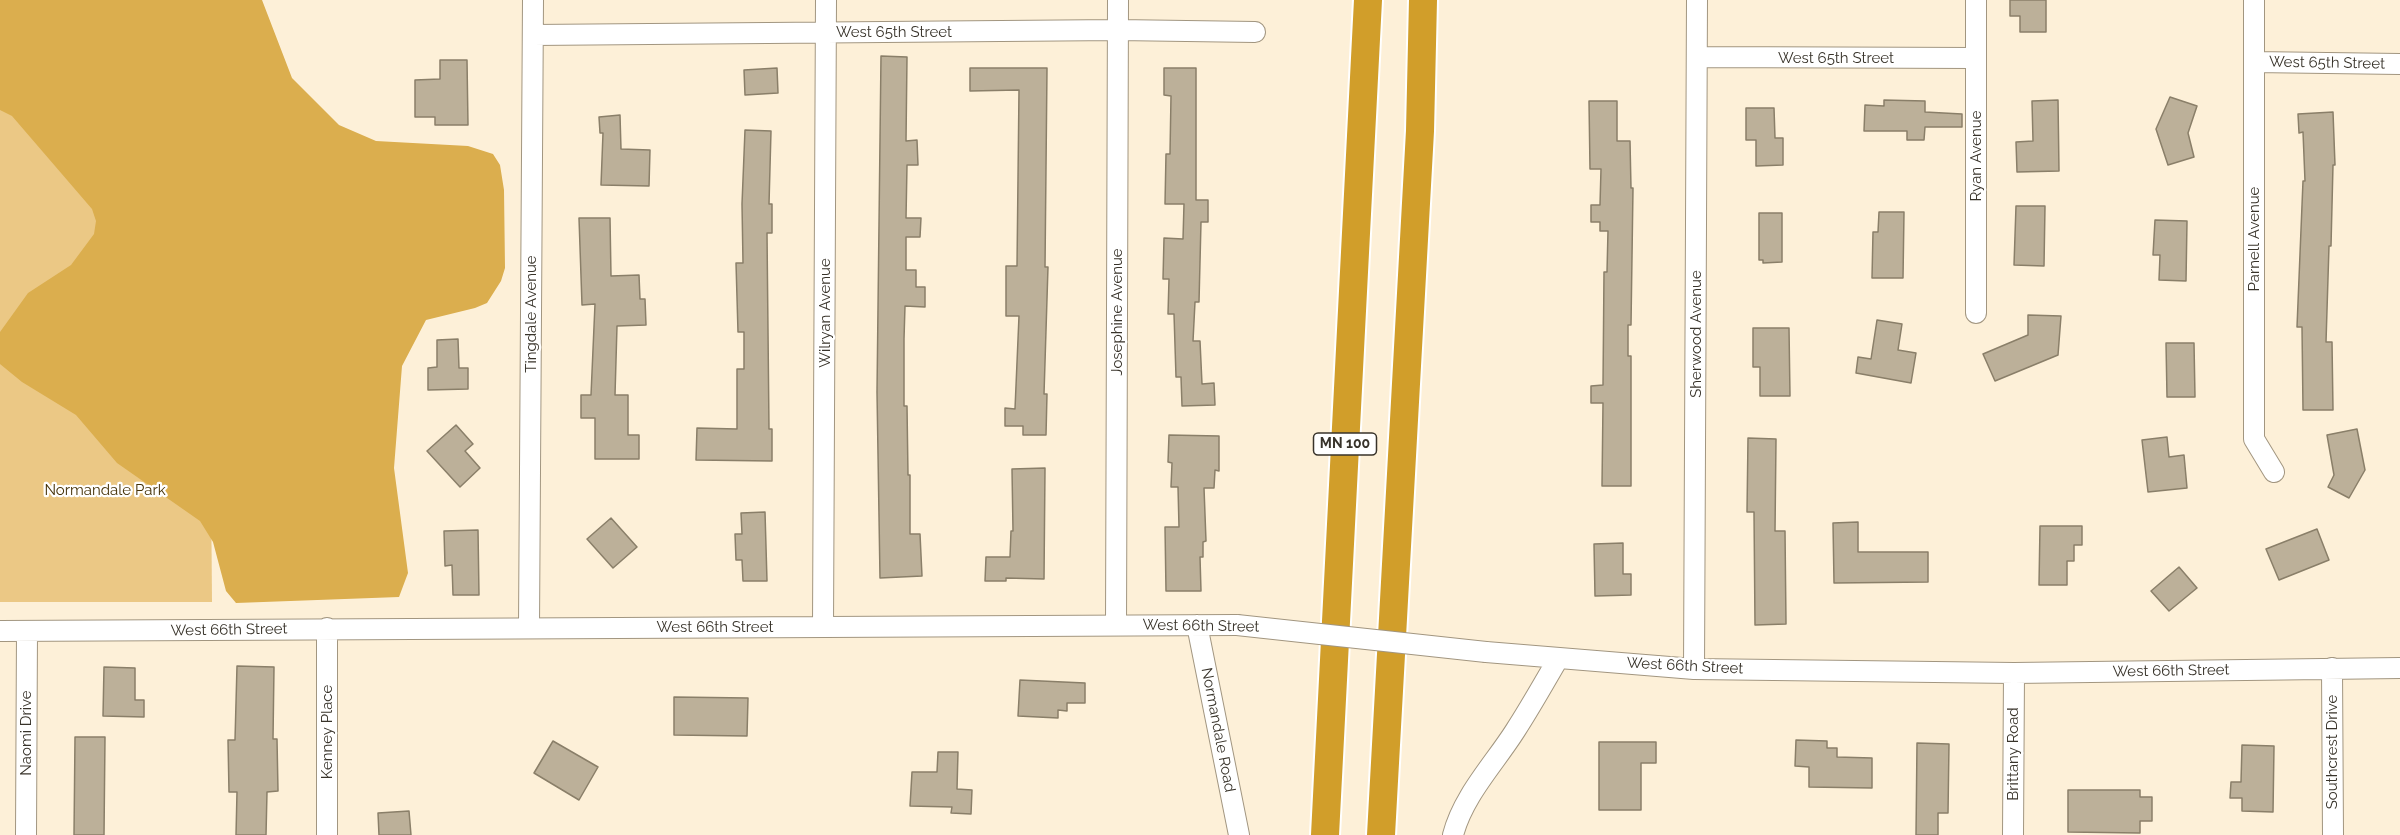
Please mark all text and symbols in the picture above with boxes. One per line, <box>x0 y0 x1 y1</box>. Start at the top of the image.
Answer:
street label: West 65th Street <box>836 23 952 41</box>
street label: West 65th Street <box>1778 49 1894 67</box>
street label: West 65th Street <box>2269 53 2385 73</box>
street label: Ryan Avenue <box>1967 110 1985 202</box>
street label: Parnell Avenue <box>2245 187 2263 291</box>
street label: Josephine Avenue <box>1108 248 1126 376</box>
street label: Tingdale Avenue <box>522 255 540 373</box>
street label: Wilryan Avenue <box>816 258 834 368</box>
street label: Sherwood Avenue <box>1687 270 1705 398</box>
road number: MN 100 <box>1314 433 1376 455</box>
park label: Normandale Park <box>44 481 166 499</box>
street label: West 66th Street <box>1142 616 1260 636</box>
street label: West 66th Street <box>657 618 773 636</box>
street label: West 66th Street <box>170 620 288 640</box>
street label: West 66th Street <box>1626 654 1744 678</box>
street label: West 66th Street <box>2112 661 2230 681</box>
street label: Normandale Road <box>1197 666 1239 794</box>
street label: Kenney Place <box>318 685 336 779</box>
street label: Naomi Drive <box>17 690 35 776</box>
street label: Southcrest Drive <box>2323 695 2341 809</box>
street label: Brittany Road <box>2004 707 2022 801</box>

